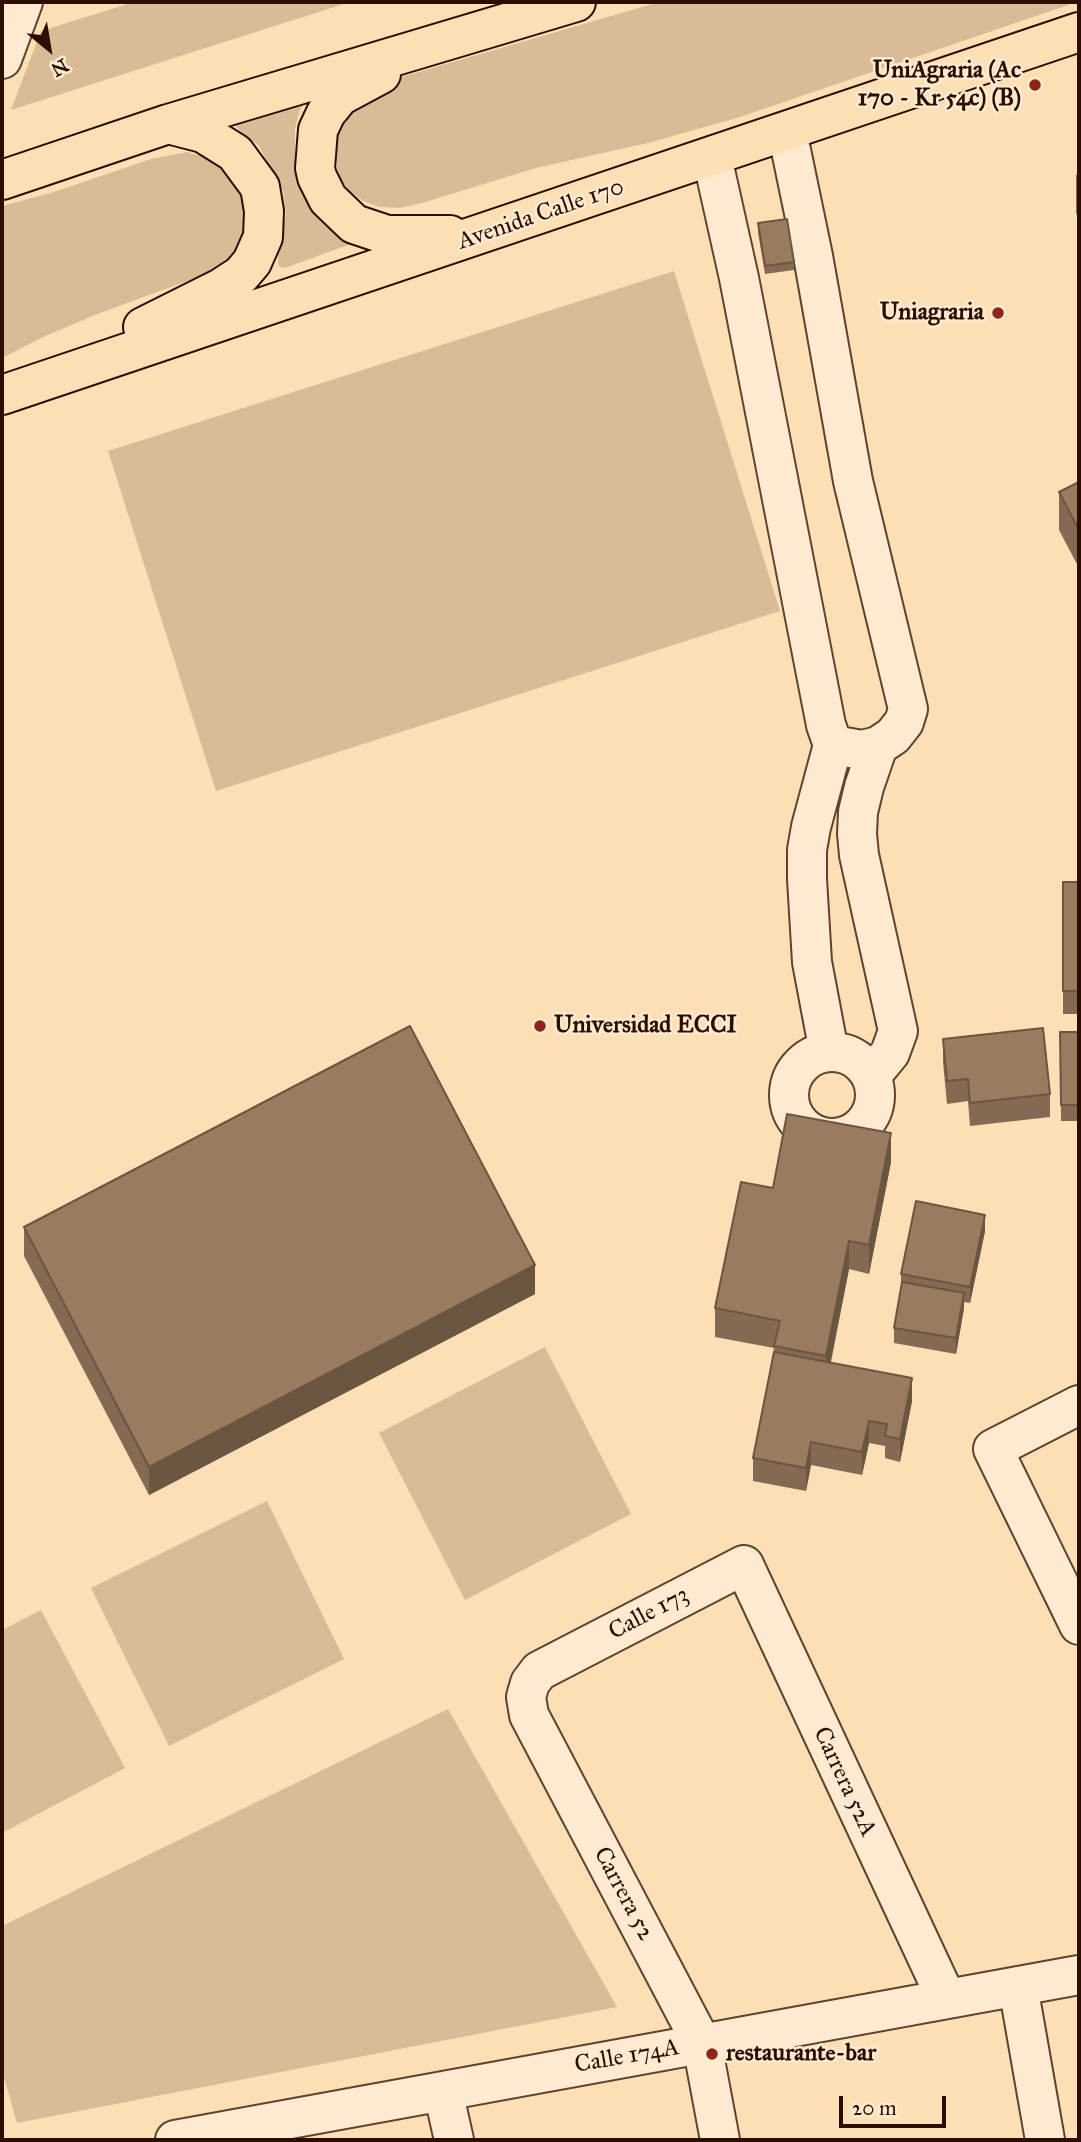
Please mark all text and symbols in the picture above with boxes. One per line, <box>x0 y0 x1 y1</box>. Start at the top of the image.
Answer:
north arrow <box>14 14 84 84</box>
text: N <box>47 54 72 82</box>
place label: UniAgraria (Ac 170 - Kr 54c) (B) <box>858 57 1021 113</box>
marker: UniAgraria (Ac 170 - Kr 54c) (B) <box>1027 77 1043 93</box>
street label: Avenida Calle 170 <box>454 173 628 257</box>
place label: Uniagraria <box>880 299 984 327</box>
marker: Uniagraria <box>990 305 1006 321</box>
place label: Universidad ECCI <box>554 1012 737 1040</box>
marker: Universidad ECCI <box>532 1018 548 1034</box>
street label: Calle 173 <box>604 1581 694 1647</box>
street label: Carrera 52A <box>806 1723 882 1841</box>
street label: Carrera 52 <box>586 1842 660 1946</box>
street label: Calle 174A <box>572 2034 682 2080</box>
place label: restaurante-bar <box>726 2040 876 2068</box>
marker: restaurante-bar <box>704 2046 720 2062</box>
scale bar <box>843 2082 950 2126</box>
text: 20 m <box>852 2095 897 2121</box>

